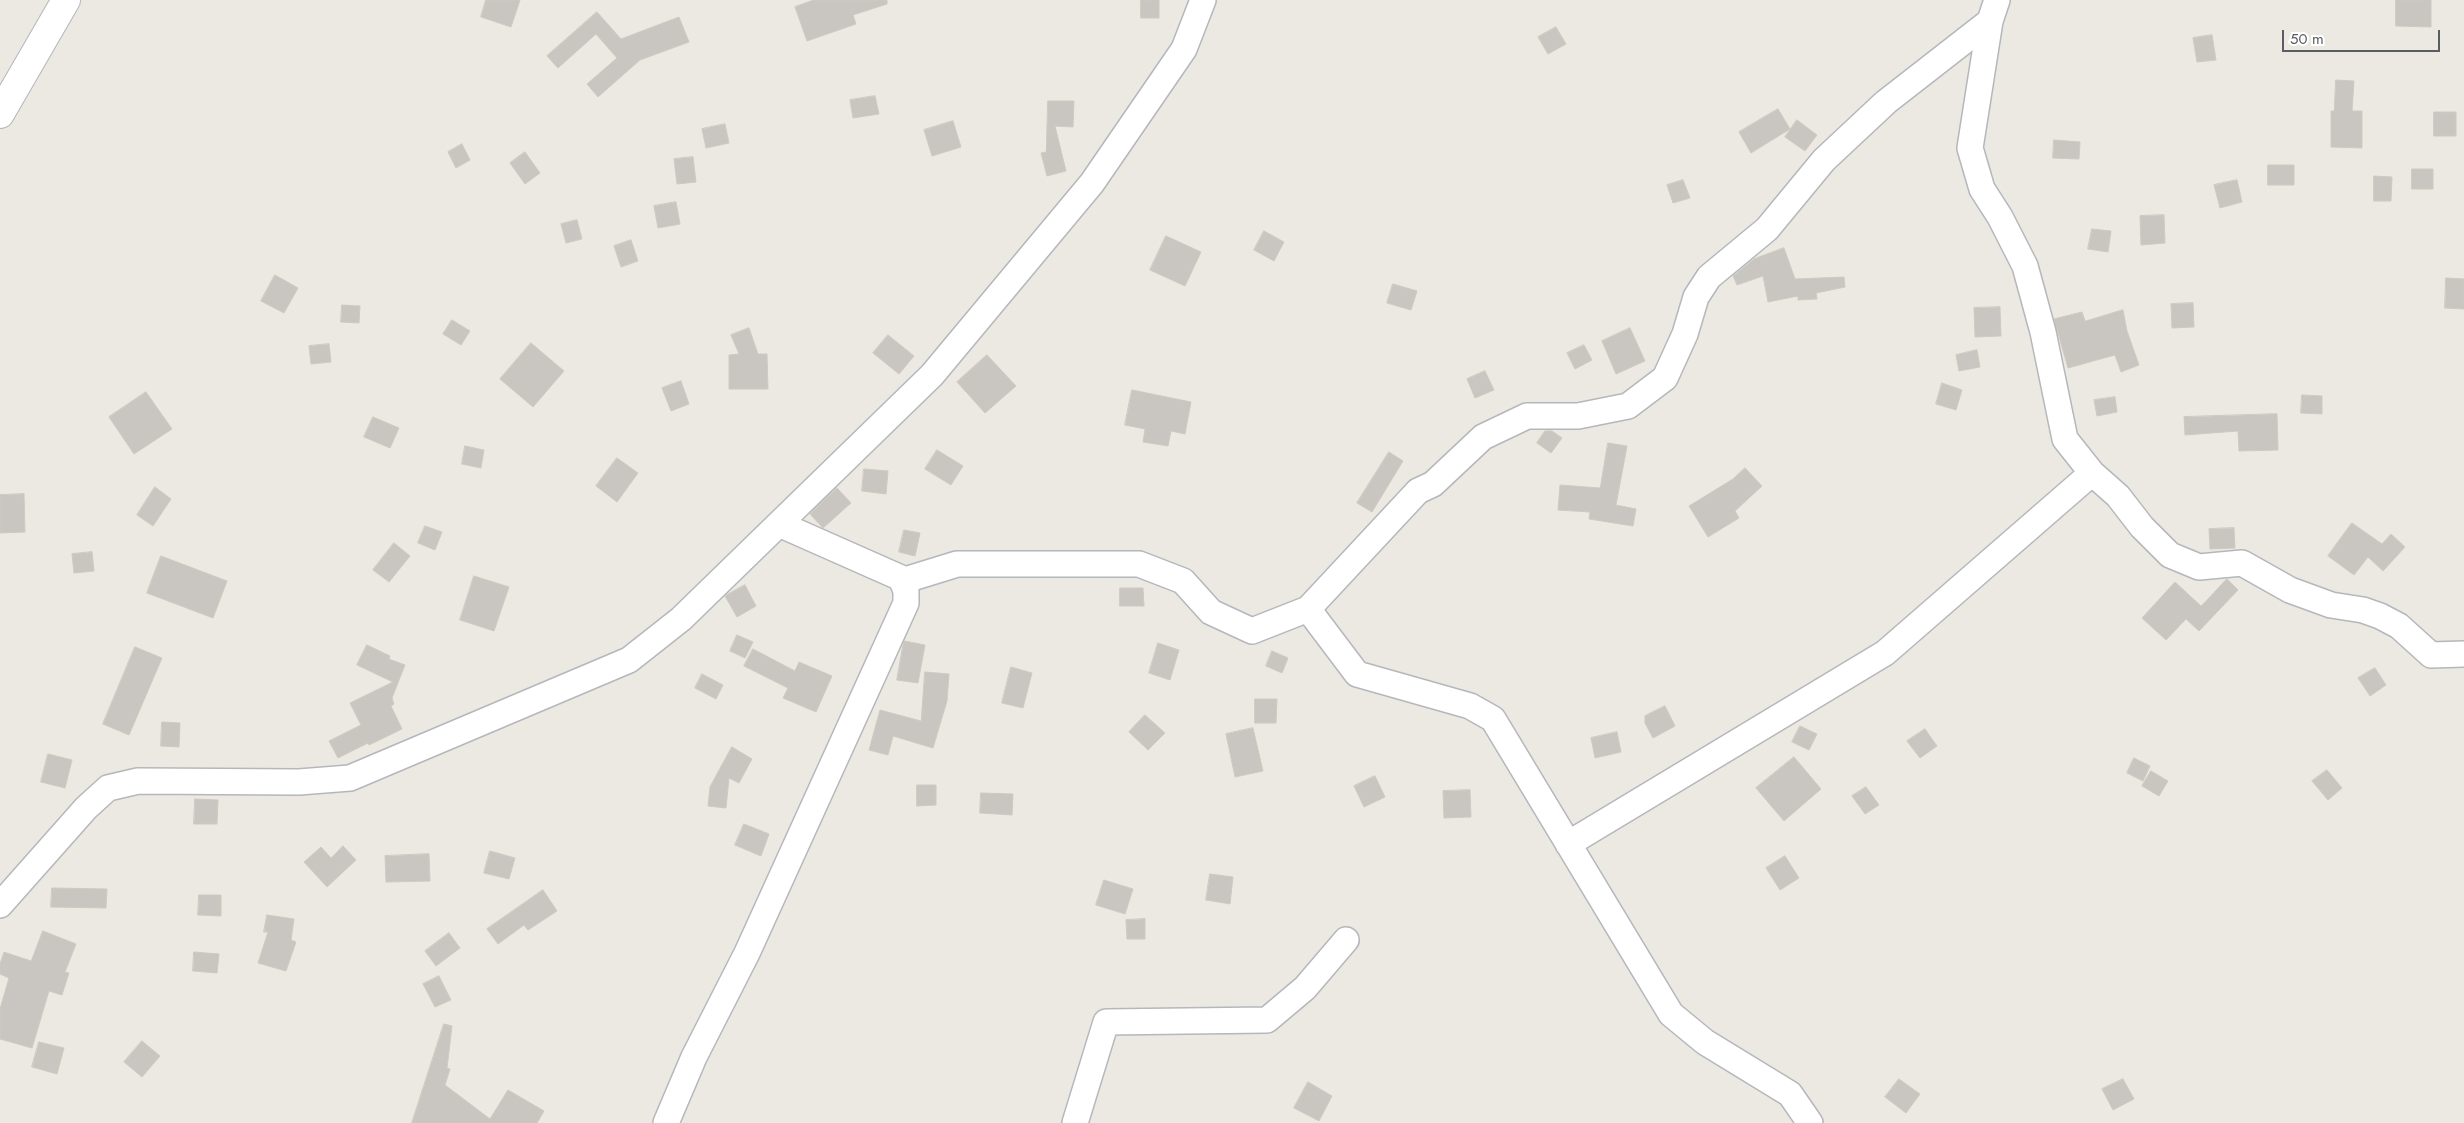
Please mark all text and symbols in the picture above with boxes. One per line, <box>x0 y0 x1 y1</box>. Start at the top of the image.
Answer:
scale bar <box>2284 20 2442 52</box>
text: 50 m <box>2290 28 2324 50</box>

